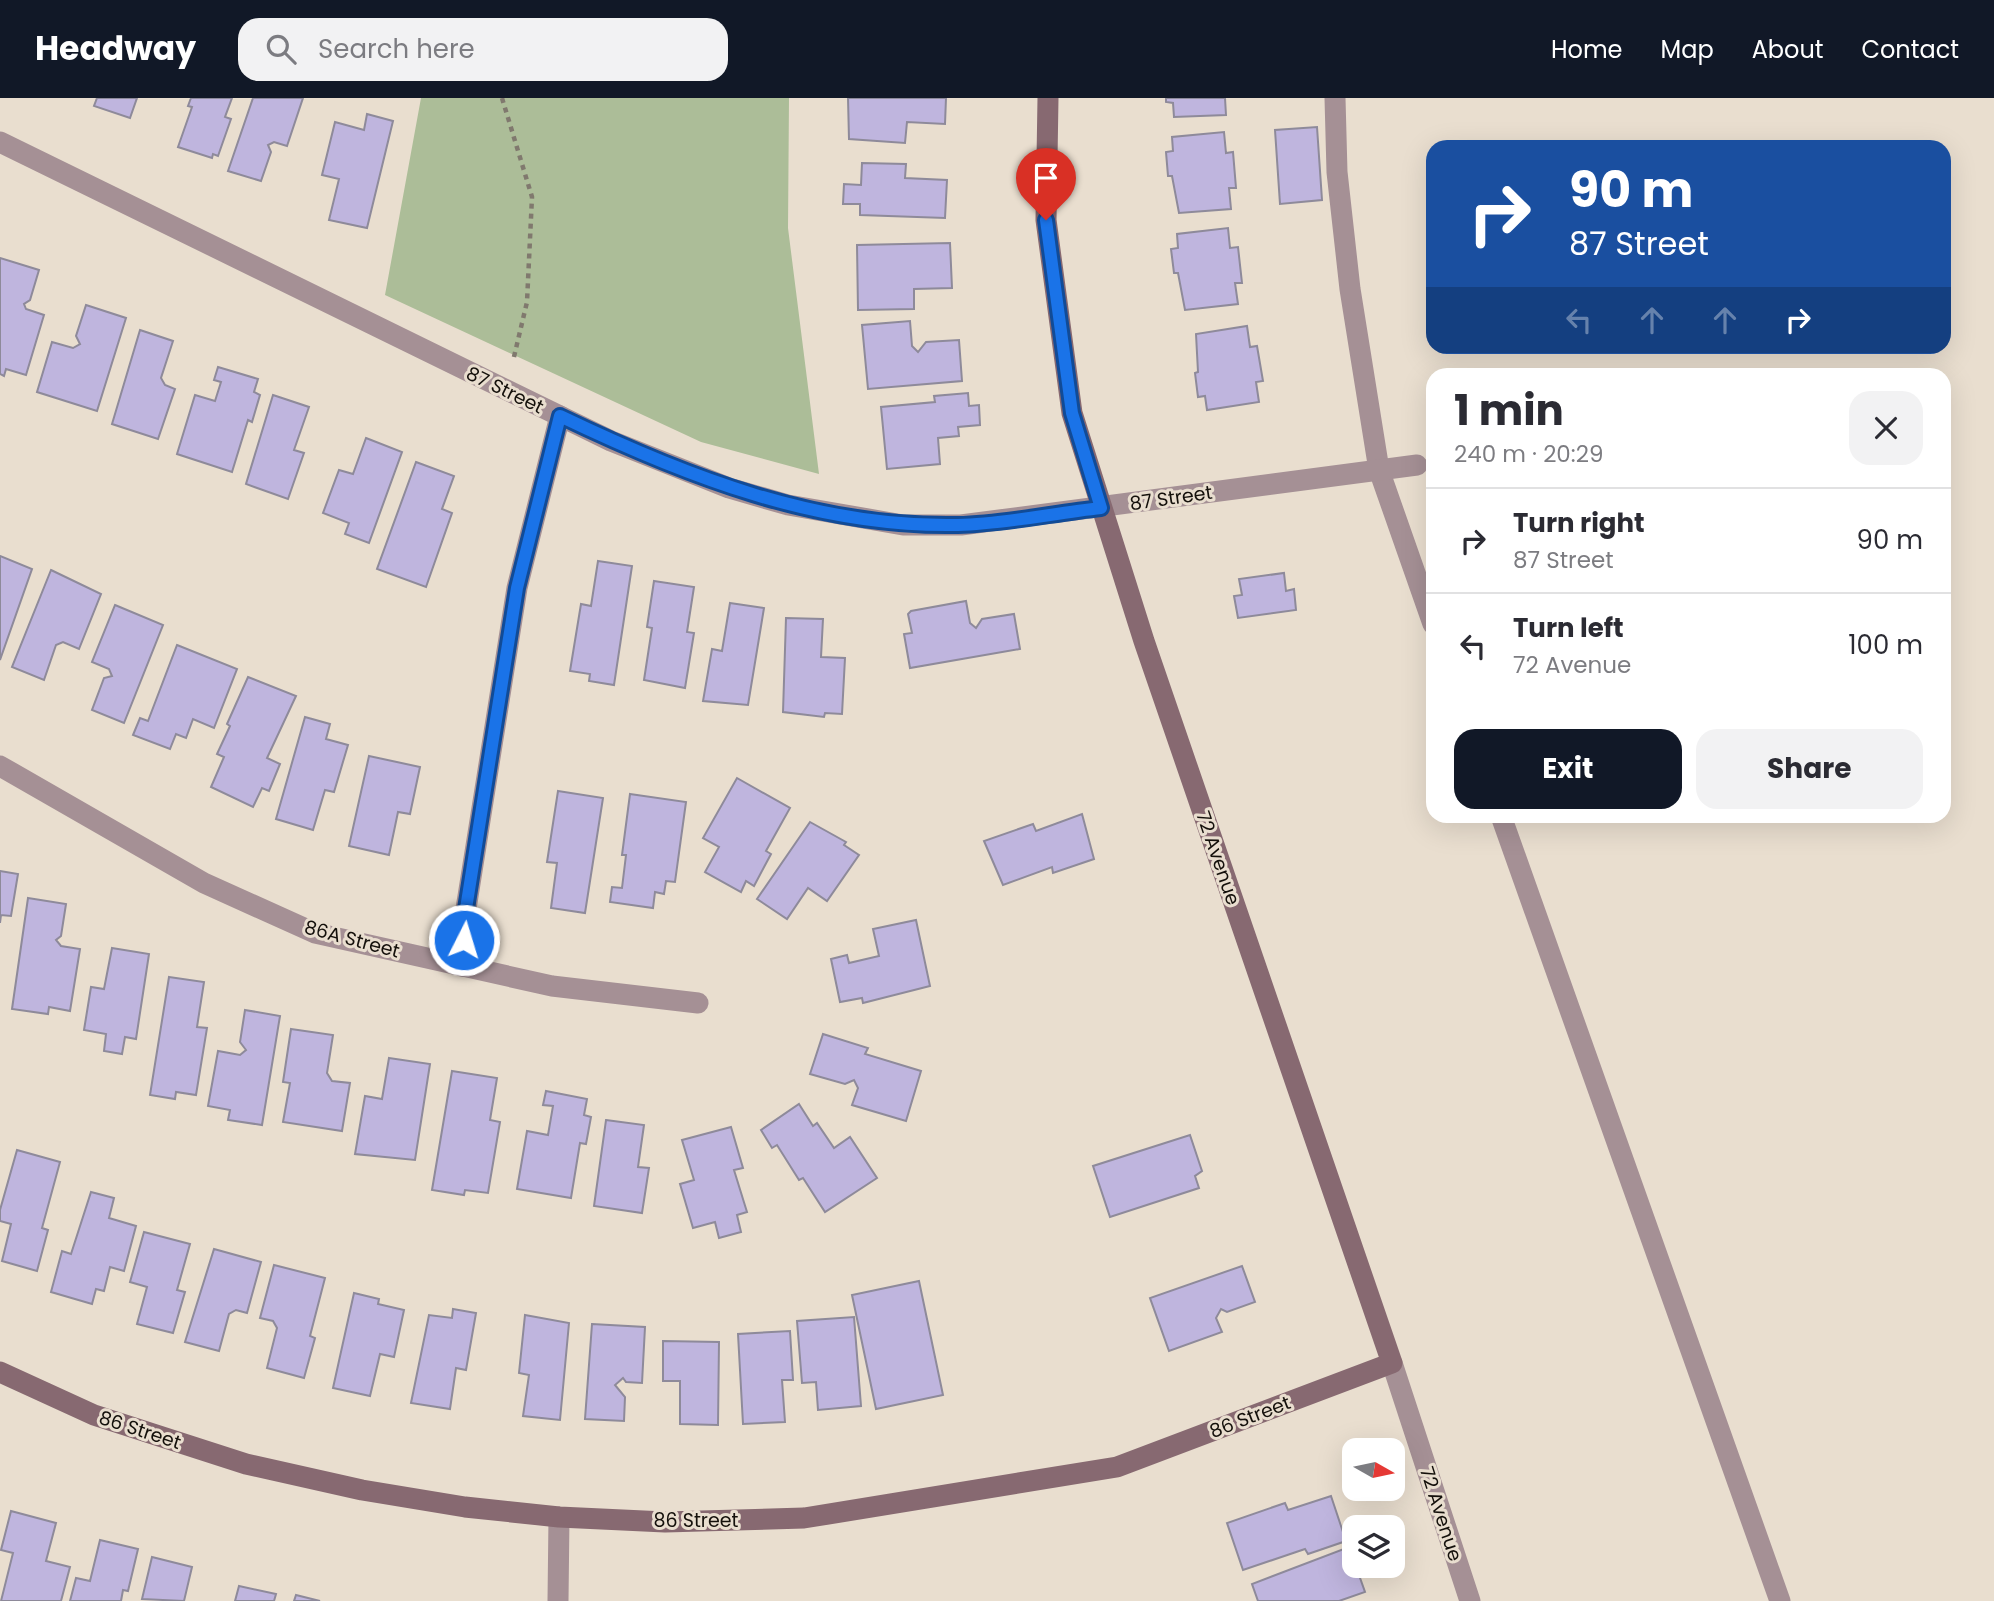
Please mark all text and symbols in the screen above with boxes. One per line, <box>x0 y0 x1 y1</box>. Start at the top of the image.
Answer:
search box <box>238 18 728 81</box>
text: Headway <box>35 25 196 72</box>
icon: search <box>262 30 300 68</box>
text: Search here <box>318 31 475 67</box>
text: Home <box>1551 33 1623 66</box>
text: Map <box>1661 33 1714 66</box>
text: About <box>1752 33 1823 66</box>
text: Contact <box>1861 33 1959 66</box>
pin <box>1016 148 1076 220</box>
text: 90 m <box>1569 156 1693 224</box>
icon: arrive <box>1027 159 1065 197</box>
icon: right <box>1454 168 1545 259</box>
text: 87 Street <box>1569 221 1709 266</box>
icon: left <box>1560 301 1598 339</box>
icon: ahead <box>1633 301 1671 339</box>
icon: ahead <box>1706 301 1744 339</box>
icon: right <box>1779 301 1817 339</box>
street label: 87 Street <box>462 360 548 420</box>
text: 1 min <box>1454 381 1564 440</box>
button: close <box>1849 391 1923 465</box>
text: 240 m · 20:29 <box>1454 438 1603 470</box>
street label: 87 Street <box>1128 479 1214 517</box>
text: Turn right <box>1513 505 1645 541</box>
icon: right <box>1454 522 1492 560</box>
text: 90 m <box>1857 522 1923 558</box>
text: 87 Street <box>1513 544 1614 576</box>
text: Turn left <box>1513 610 1624 646</box>
icon: left <box>1454 627 1492 665</box>
text: 100 m <box>1848 627 1923 663</box>
text: 72 Avenue <box>1513 649 1631 681</box>
button: Exit <box>1454 729 1682 809</box>
button: Share <box>1696 729 1923 809</box>
street label: 72 Avenue <box>1189 807 1247 909</box>
position arrow <box>427 903 501 977</box>
street label: 86A Street <box>301 913 403 965</box>
street label: 86 Street <box>1206 1389 1294 1445</box>
street label: 86 Street <box>96 1404 185 1456</box>
north arrow <box>1342 1438 1405 1502</box>
map controls <box>1342 1438 1405 1578</box>
street label: 72 Avenue <box>1413 1463 1469 1565</box>
street label: 86 Street <box>654 1507 738 1534</box>
button: layers <box>1342 1515 1405 1578</box>

